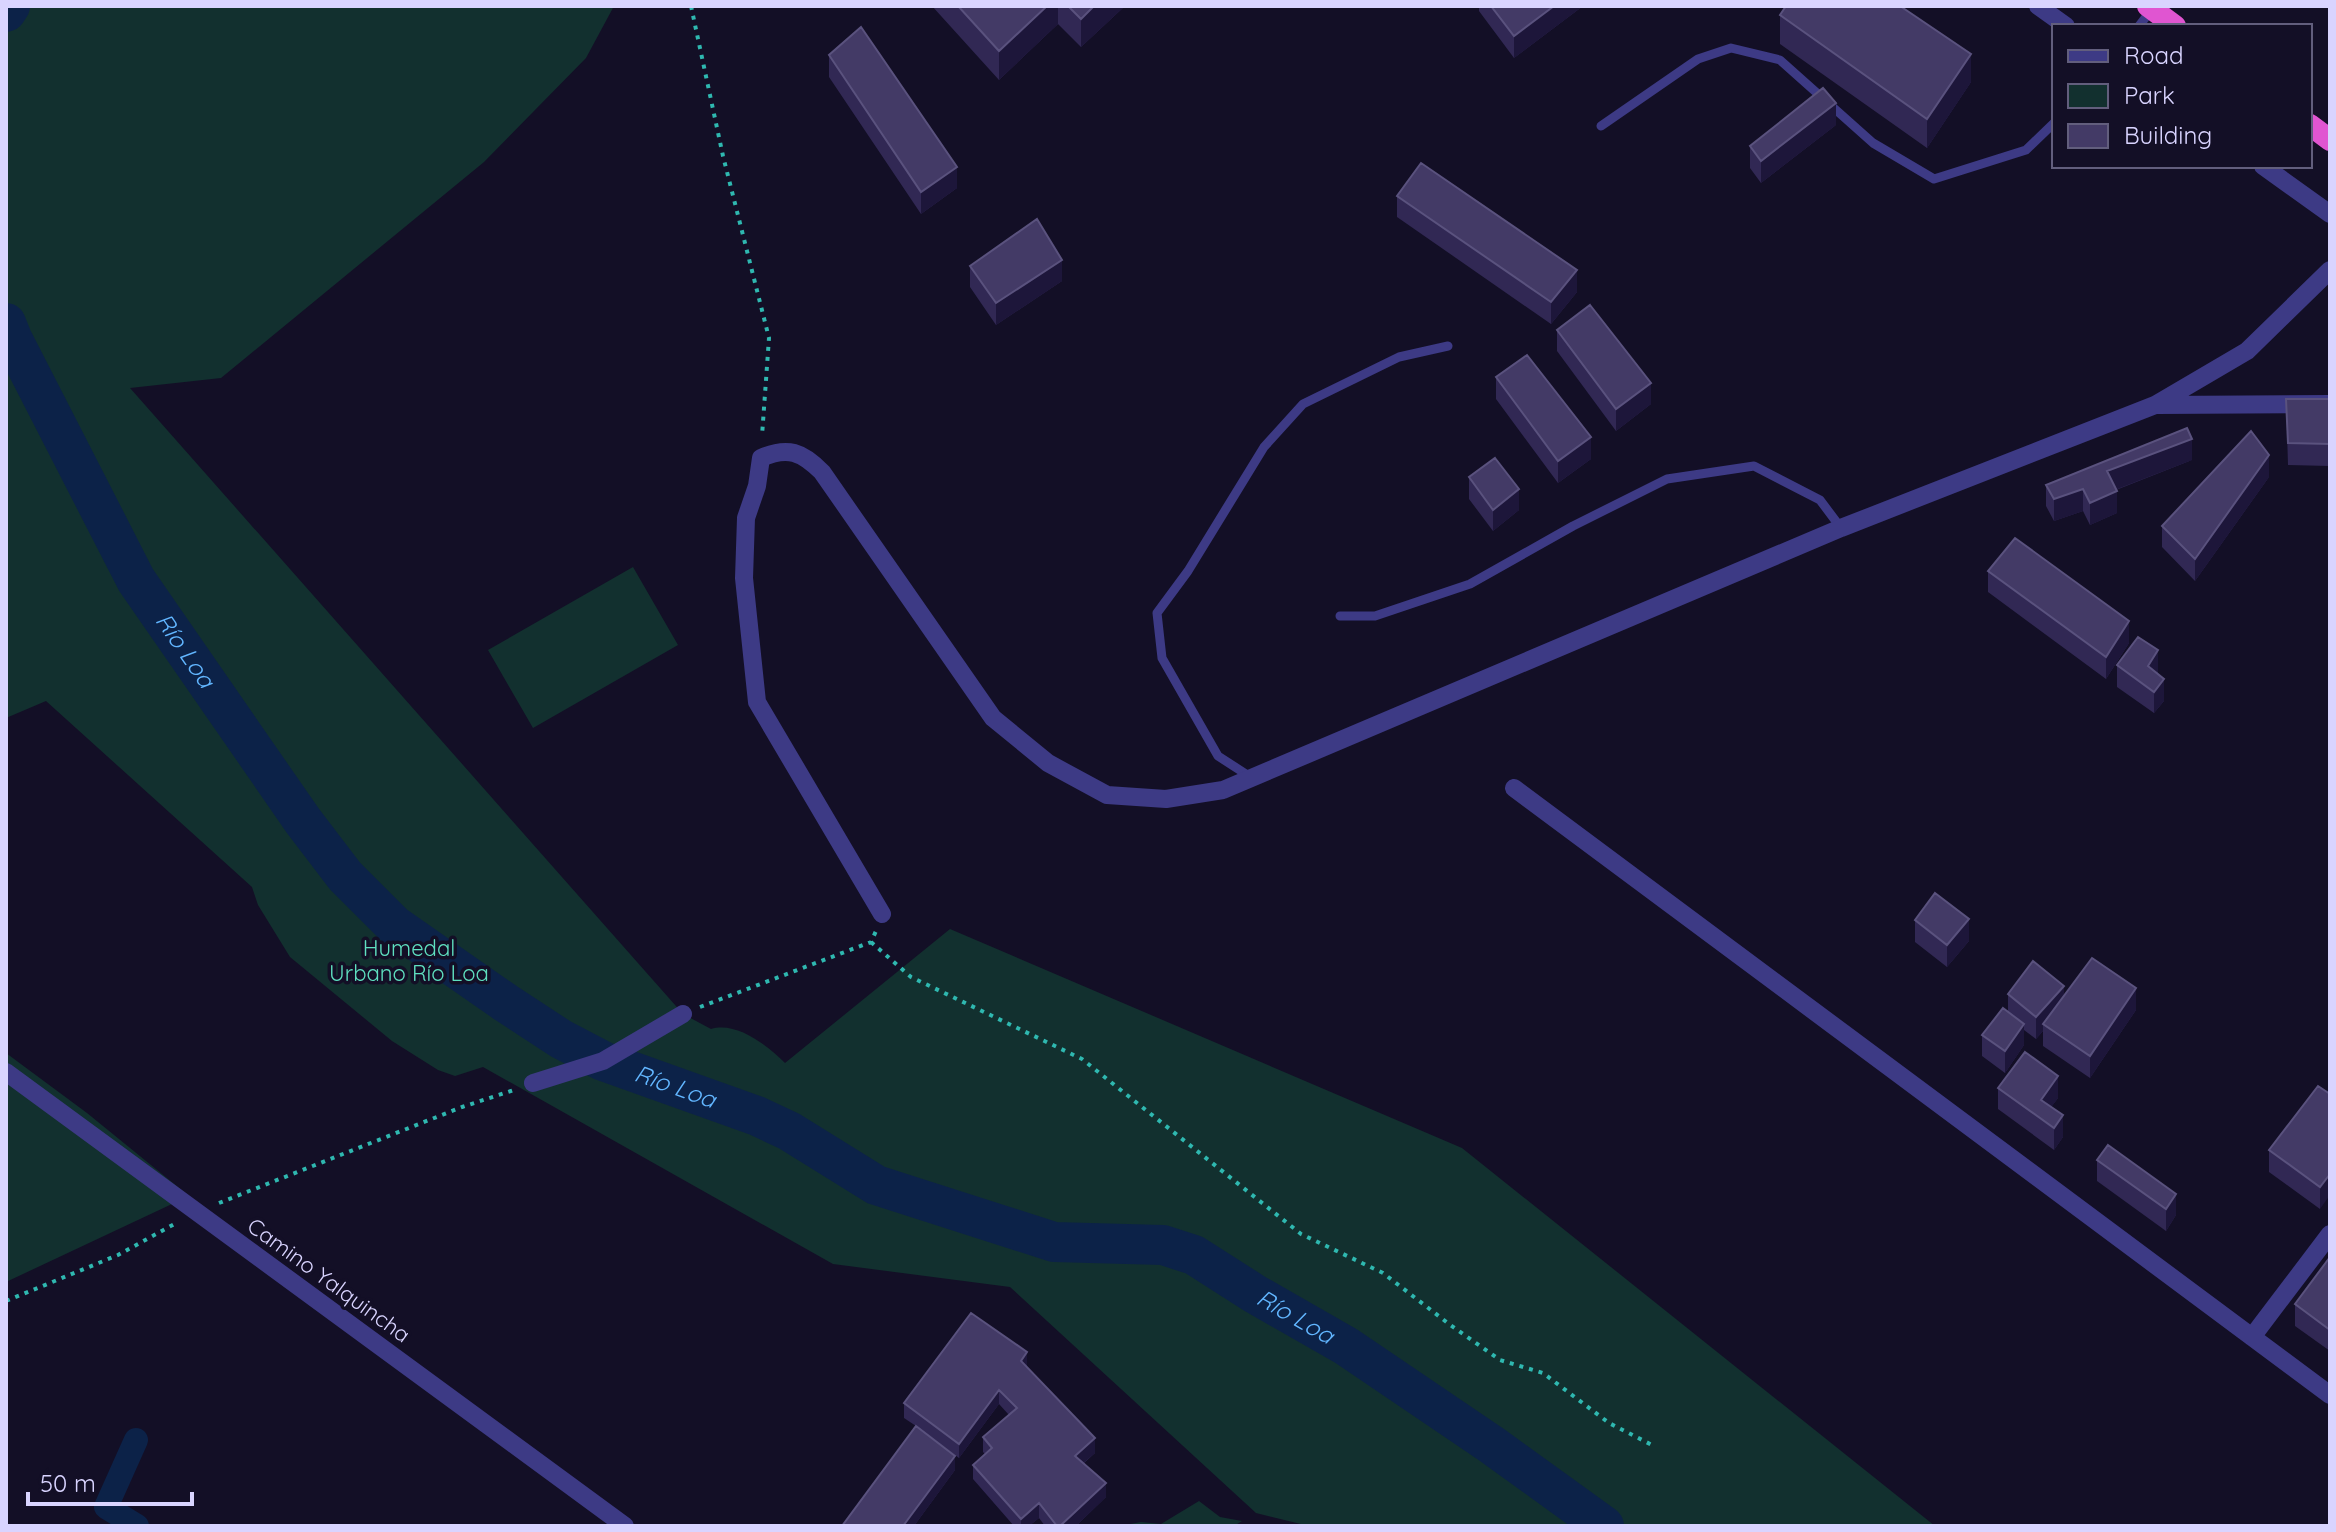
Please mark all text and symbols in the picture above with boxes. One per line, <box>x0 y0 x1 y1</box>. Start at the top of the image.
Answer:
legend <box>2052 24 2312 168</box>
text: Road <box>2124 40 2184 70</box>
text: Park <box>2124 80 2175 110</box>
text: Building <box>2124 120 2212 150</box>
water label: Río Loa <box>149 607 223 694</box>
park label: Humedal Urbano Río Loa <box>329 934 489 987</box>
water label: Río Loa <box>631 1058 721 1115</box>
street label: Camino Yalquincha <box>242 1211 416 1349</box>
water label: Río Loa <box>1252 1282 1341 1351</box>
scale bar <box>28 1456 192 1506</box>
text: 50 m <box>40 1468 96 1498</box>

